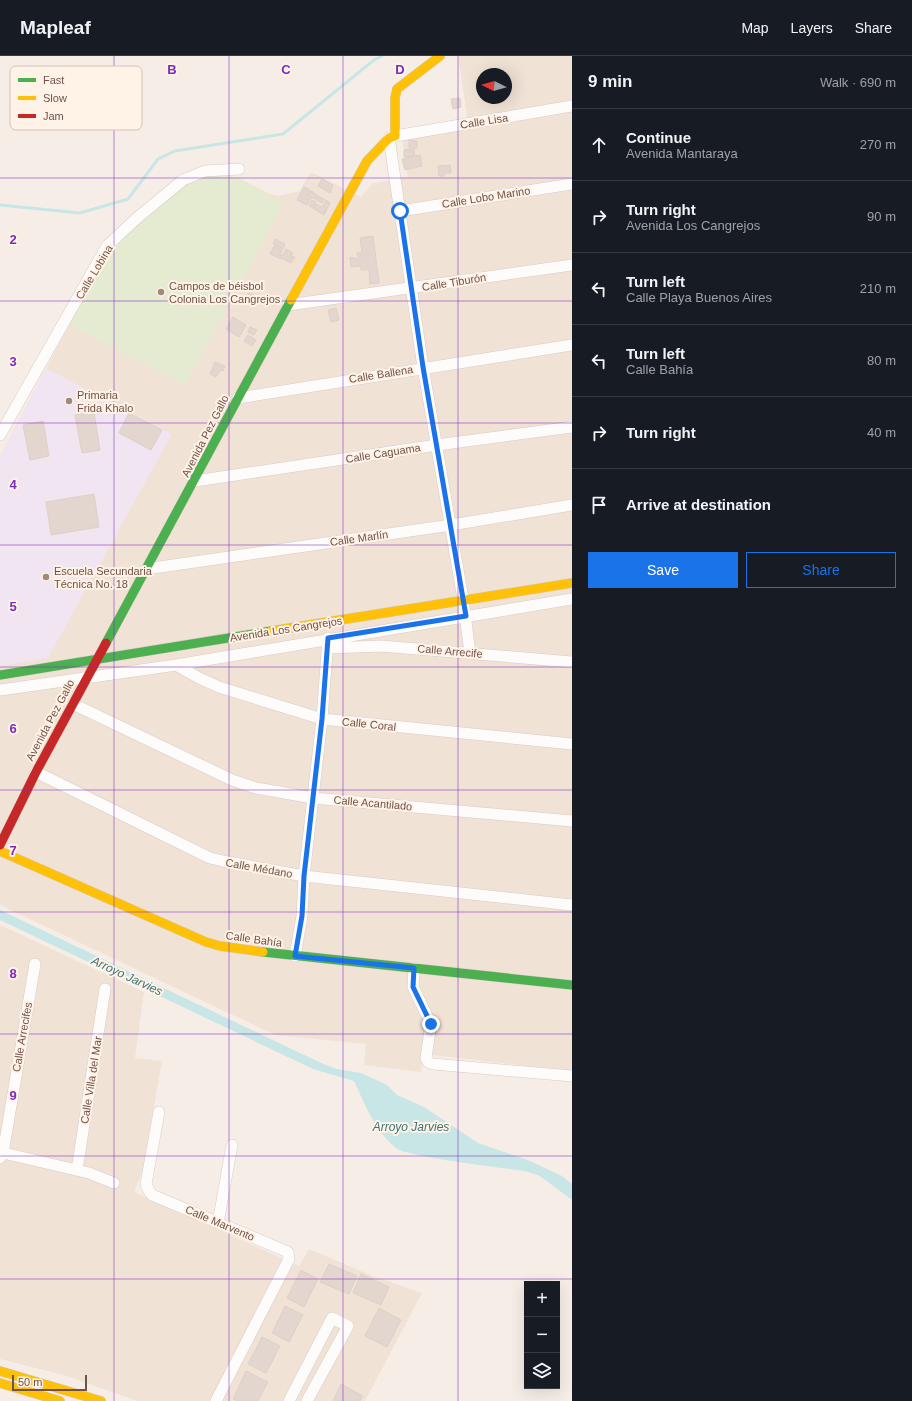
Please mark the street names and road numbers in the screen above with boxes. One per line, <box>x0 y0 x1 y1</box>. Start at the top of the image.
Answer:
street label: Calle Lisa <box>459 111 510 131</box>
street label: Calle Lobo Marino <box>441 184 531 210</box>
street label: Calle Lobina <box>73 242 115 301</box>
street label: Calle Tiburón <box>421 271 487 293</box>
street label: Calle Ballena <box>348 363 415 385</box>
street label: Avenida Pez Gallo <box>179 393 231 479</box>
street label: Calle Caguama <box>345 441 422 465</box>
street label: Calle Marlín <box>329 528 389 548</box>
street label: Avenida Los Cangrejos <box>229 614 343 644</box>
street label: Calle Arrecife <box>417 642 483 660</box>
street label: Avenida Pez Gallo <box>24 677 76 763</box>
street label: Calle Coral <box>341 715 397 733</box>
street label: Calle Acantilado <box>333 794 413 812</box>
street label: Calle Médano <box>225 856 293 880</box>
street label: Calle Bahía <box>225 929 284 949</box>
street label: Calle Arrecifes <box>10 1001 34 1073</box>
street label: Calle Villa del Mar <box>78 1035 104 1125</box>
street label: Calle Marvento <box>184 1203 256 1243</box>

